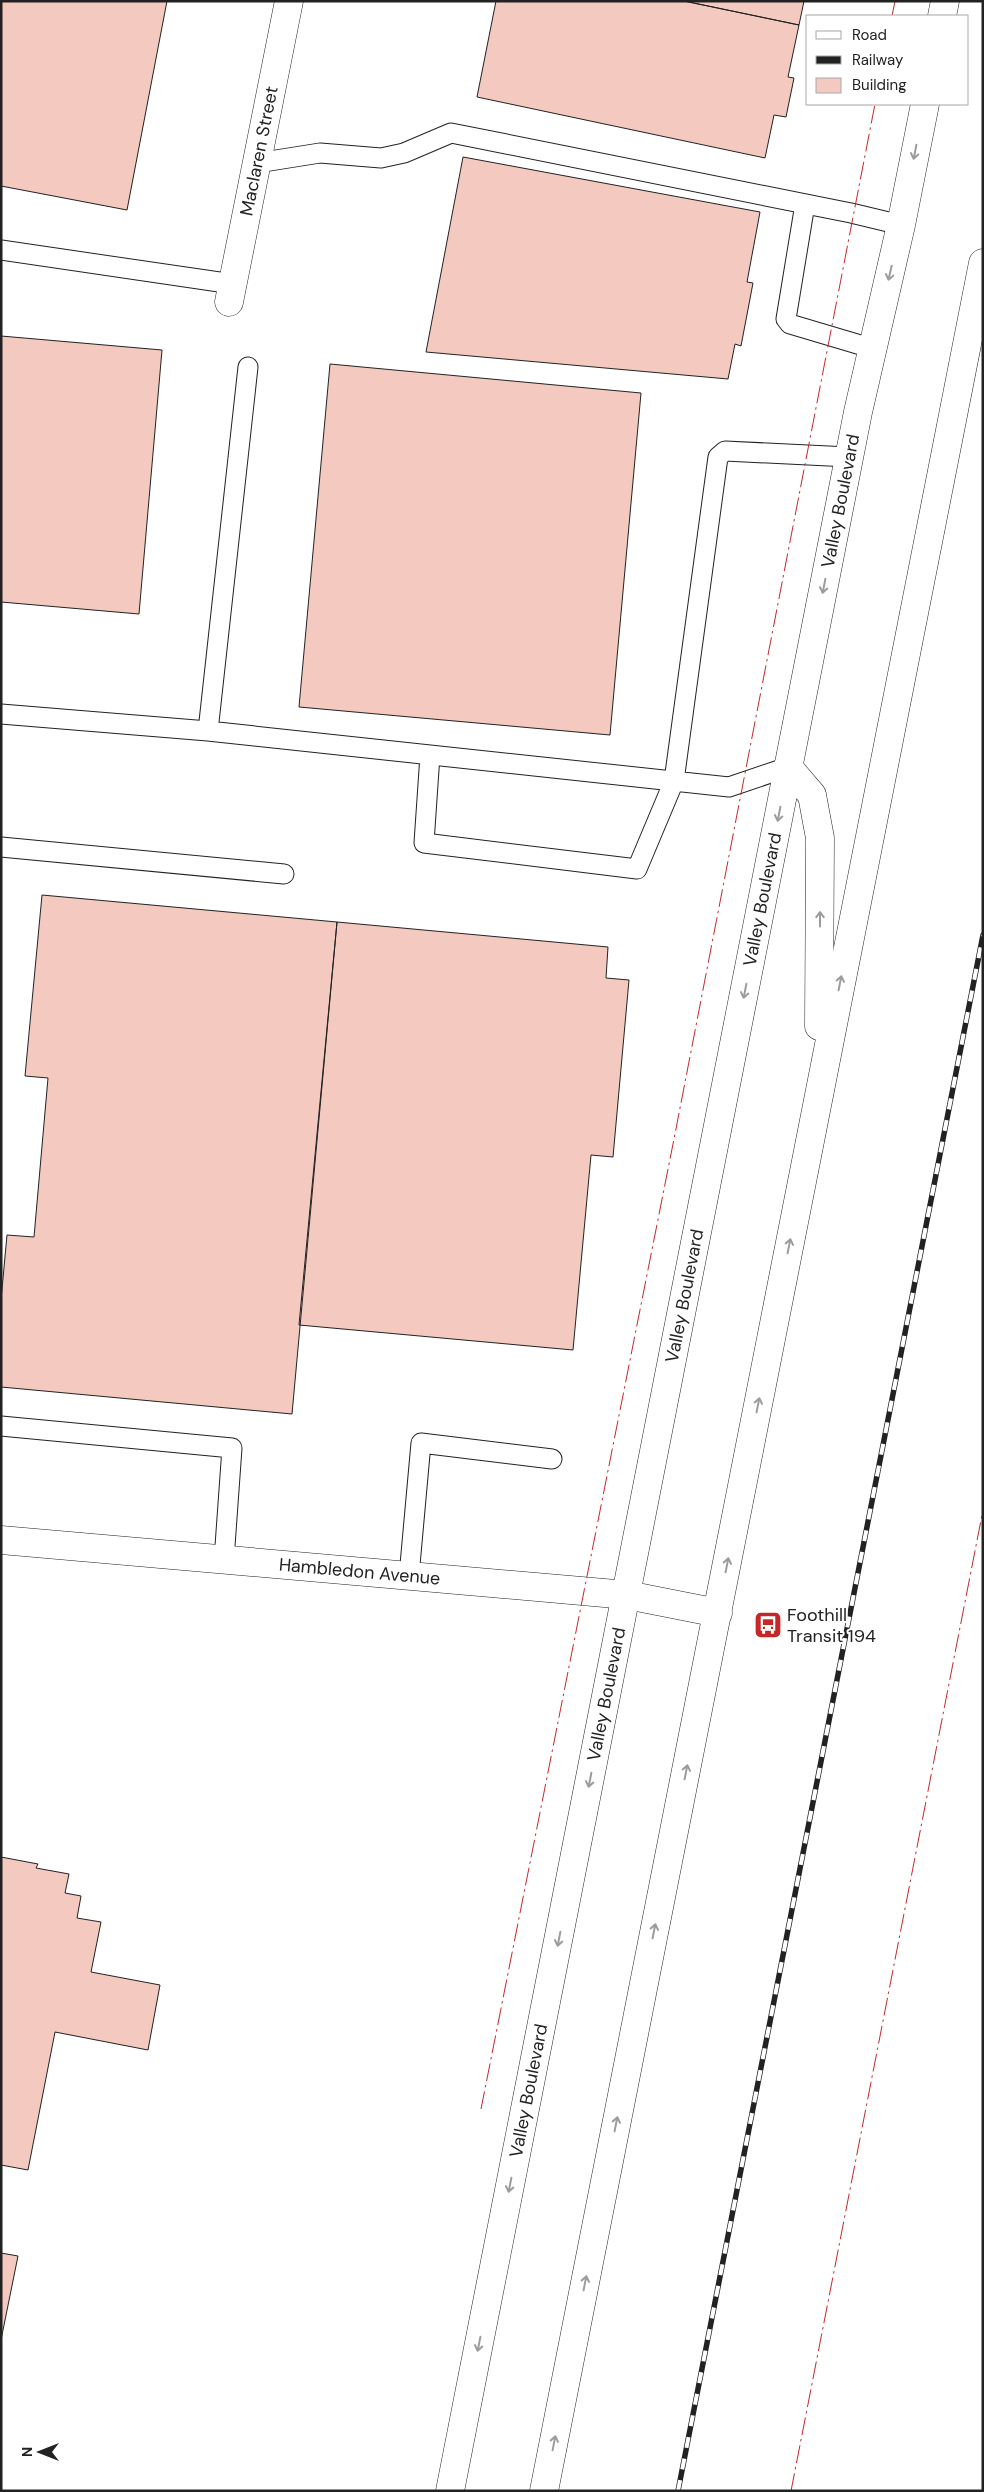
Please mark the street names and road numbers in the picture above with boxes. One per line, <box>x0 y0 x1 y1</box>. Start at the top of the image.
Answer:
street label: Maclaren Street <box>234 84 284 218</box>
street label: Valley Boulevard <box>816 432 865 570</box>
street label: Valley Boulevard <box>738 830 787 968</box>
street label: Valley Boulevard <box>660 1227 709 1365</box>
street label: Hambledon Avenue <box>278 1552 441 1591</box>
street label: Valley Boulevard <box>582 1625 631 1763</box>
street label: Valley Boulevard <box>504 2022 553 2160</box>

